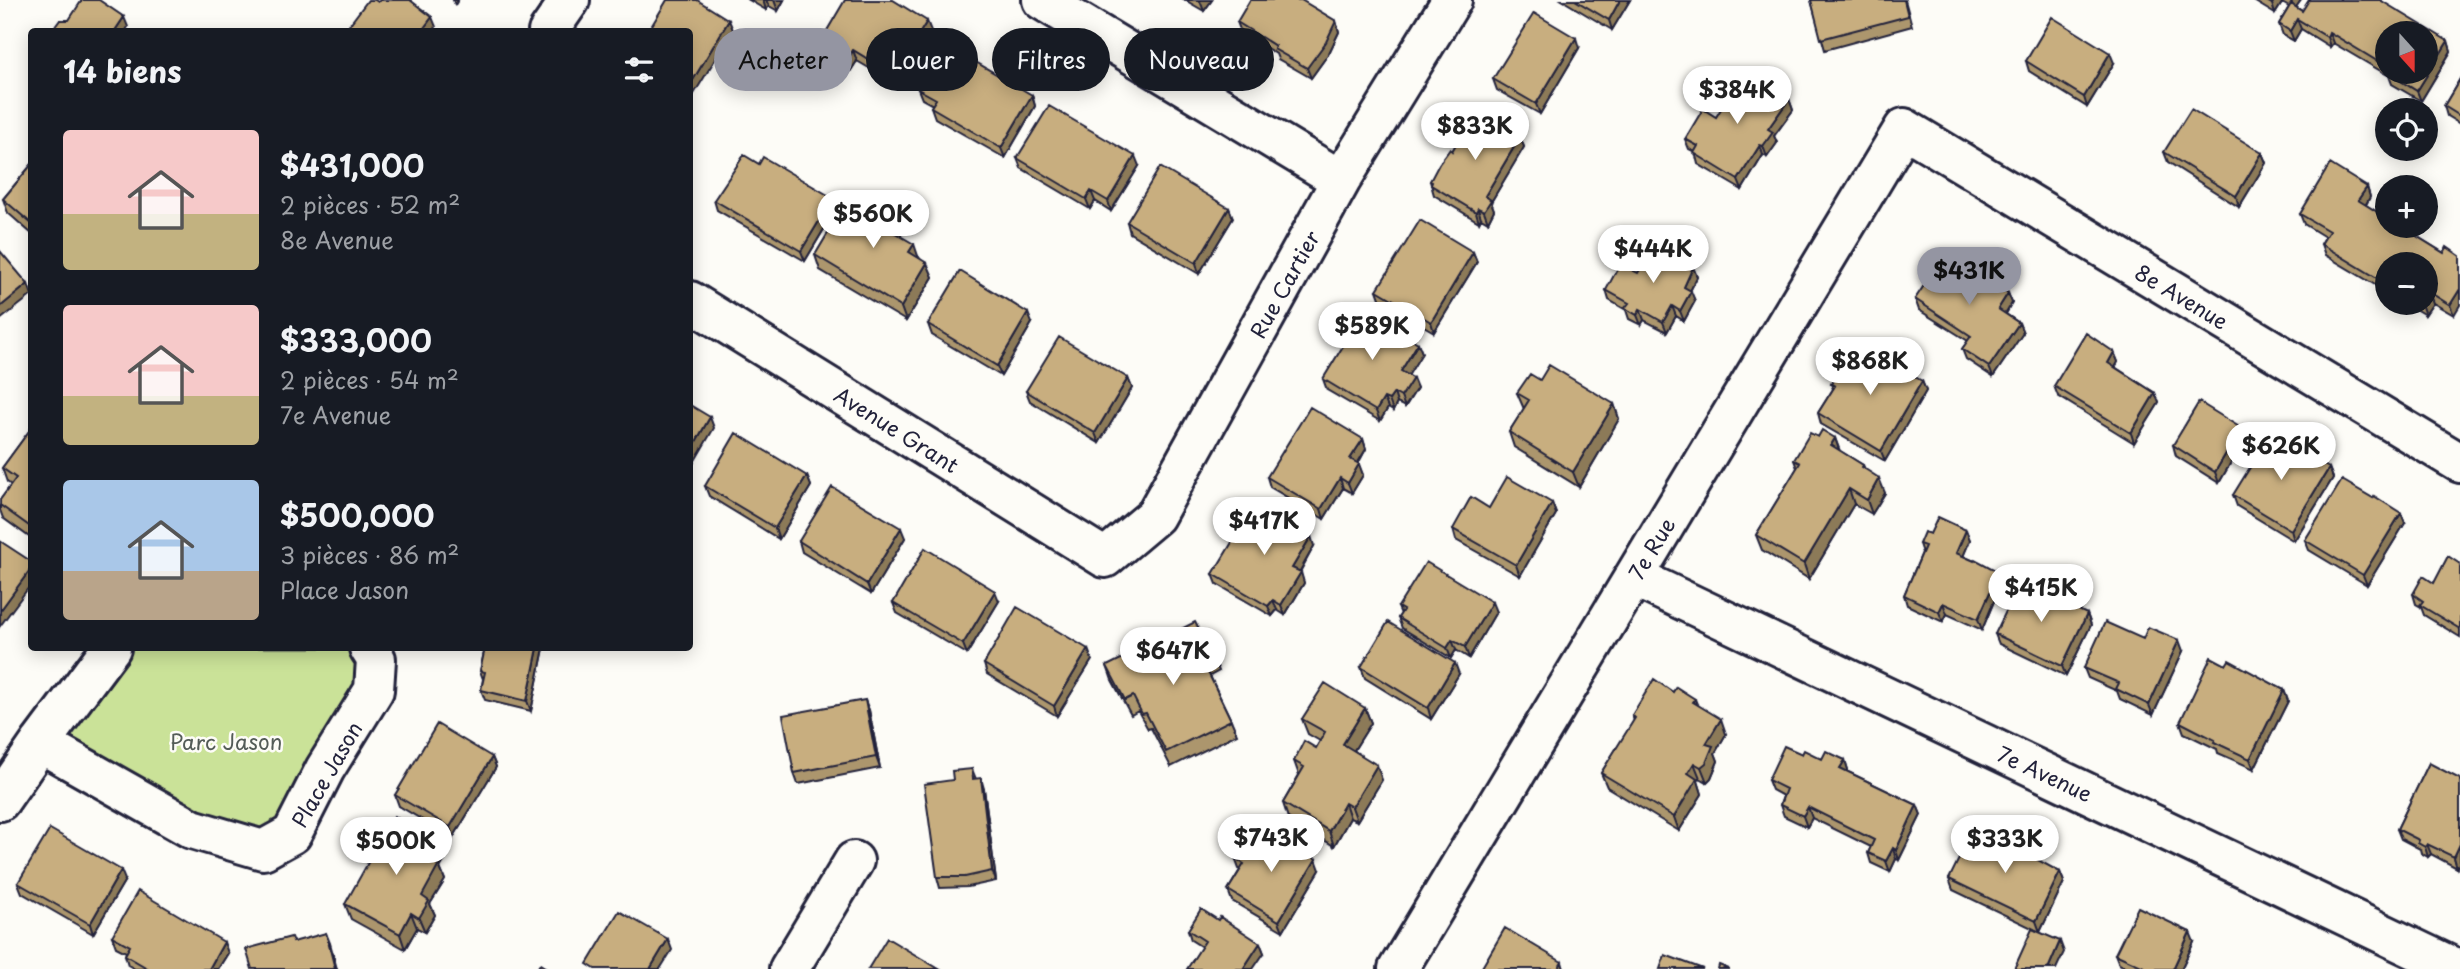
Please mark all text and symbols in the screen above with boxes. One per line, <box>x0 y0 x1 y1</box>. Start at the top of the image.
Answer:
north arrow <box>2375 21 2438 84</box>
map controls <box>2375 21 2438 315</box>
chip: Acheter <box>714 28 852 91</box>
chip: Louer <box>866 28 978 91</box>
chip: Filtres <box>992 28 1110 91</box>
chip: Nouveau <box>1124 28 1274 91</box>
text: 14 biens <box>63 48 182 93</box>
icon: filters <box>620 51 658 89</box>
pin: $384K <box>1688 66 1786 126</box>
text: $384K <box>1699 71 1775 106</box>
button: locate <box>2375 98 2438 161</box>
pin: $833K <box>1426 102 1524 162</box>
text: $833K <box>1437 107 1513 142</box>
text: $431,000 <box>280 142 424 187</box>
icon: home <box>119 158 203 242</box>
button: + <box>2375 175 2438 238</box>
text: 2 pièces · 52 m² <box>280 187 460 222</box>
pin: $560K <box>824 190 922 250</box>
text: $560K <box>833 195 913 230</box>
text: 8e Avenue <box>280 222 394 257</box>
street label: Rue Cartier <box>1241 224 1327 344</box>
pin: $444K <box>1604 226 1702 285</box>
text: $444K <box>1614 230 1692 265</box>
pin: $431K <box>1920 247 2018 307</box>
text: $431K <box>1933 252 2005 287</box>
button: − <box>2375 252 2438 315</box>
street label: 8e Avenue <box>2129 256 2235 336</box>
pin: $589K <box>1323 302 1421 362</box>
text: $589K <box>1334 307 1410 342</box>
text: $333,000 <box>280 317 432 362</box>
icon: home <box>119 333 203 417</box>
pin: $868K <box>1821 338 1919 397</box>
text: $868K <box>1832 342 1908 377</box>
text: 2 pièces · 54 m² <box>280 362 459 397</box>
street label: Avenue Grant <box>829 378 965 480</box>
text: 7e Avenue <box>280 397 391 432</box>
pin: $626K <box>2232 422 2330 482</box>
text: $626K <box>2242 427 2320 462</box>
text: $500,000 <box>280 492 435 537</box>
pin: $417K <box>1215 498 1313 557</box>
text: $417K <box>1229 502 1299 537</box>
icon: home <box>119 508 203 592</box>
street label: 7e Rue <box>1620 511 1682 585</box>
text: 3 pièces · 86 m² <box>280 537 459 572</box>
pin: $415K <box>1992 564 2090 624</box>
text: $415K <box>2004 569 2078 604</box>
text: Place Jason <box>280 572 409 607</box>
pin: $647K <box>1124 628 1222 687</box>
text: $647K <box>1136 632 1210 667</box>
street label: Place Jason <box>283 715 369 833</box>
park label: Parc Jason <box>170 725 282 757</box>
street label: 7e Avenue <box>1992 737 2098 809</box>
pin: $743K <box>1222 814 1320 874</box>
pin: $333K <box>1956 816 2054 875</box>
pin: $500K <box>347 818 445 877</box>
text: $743K <box>1234 819 1308 854</box>
text: $333K <box>1967 820 2043 855</box>
text: $500K <box>356 822 436 857</box>

